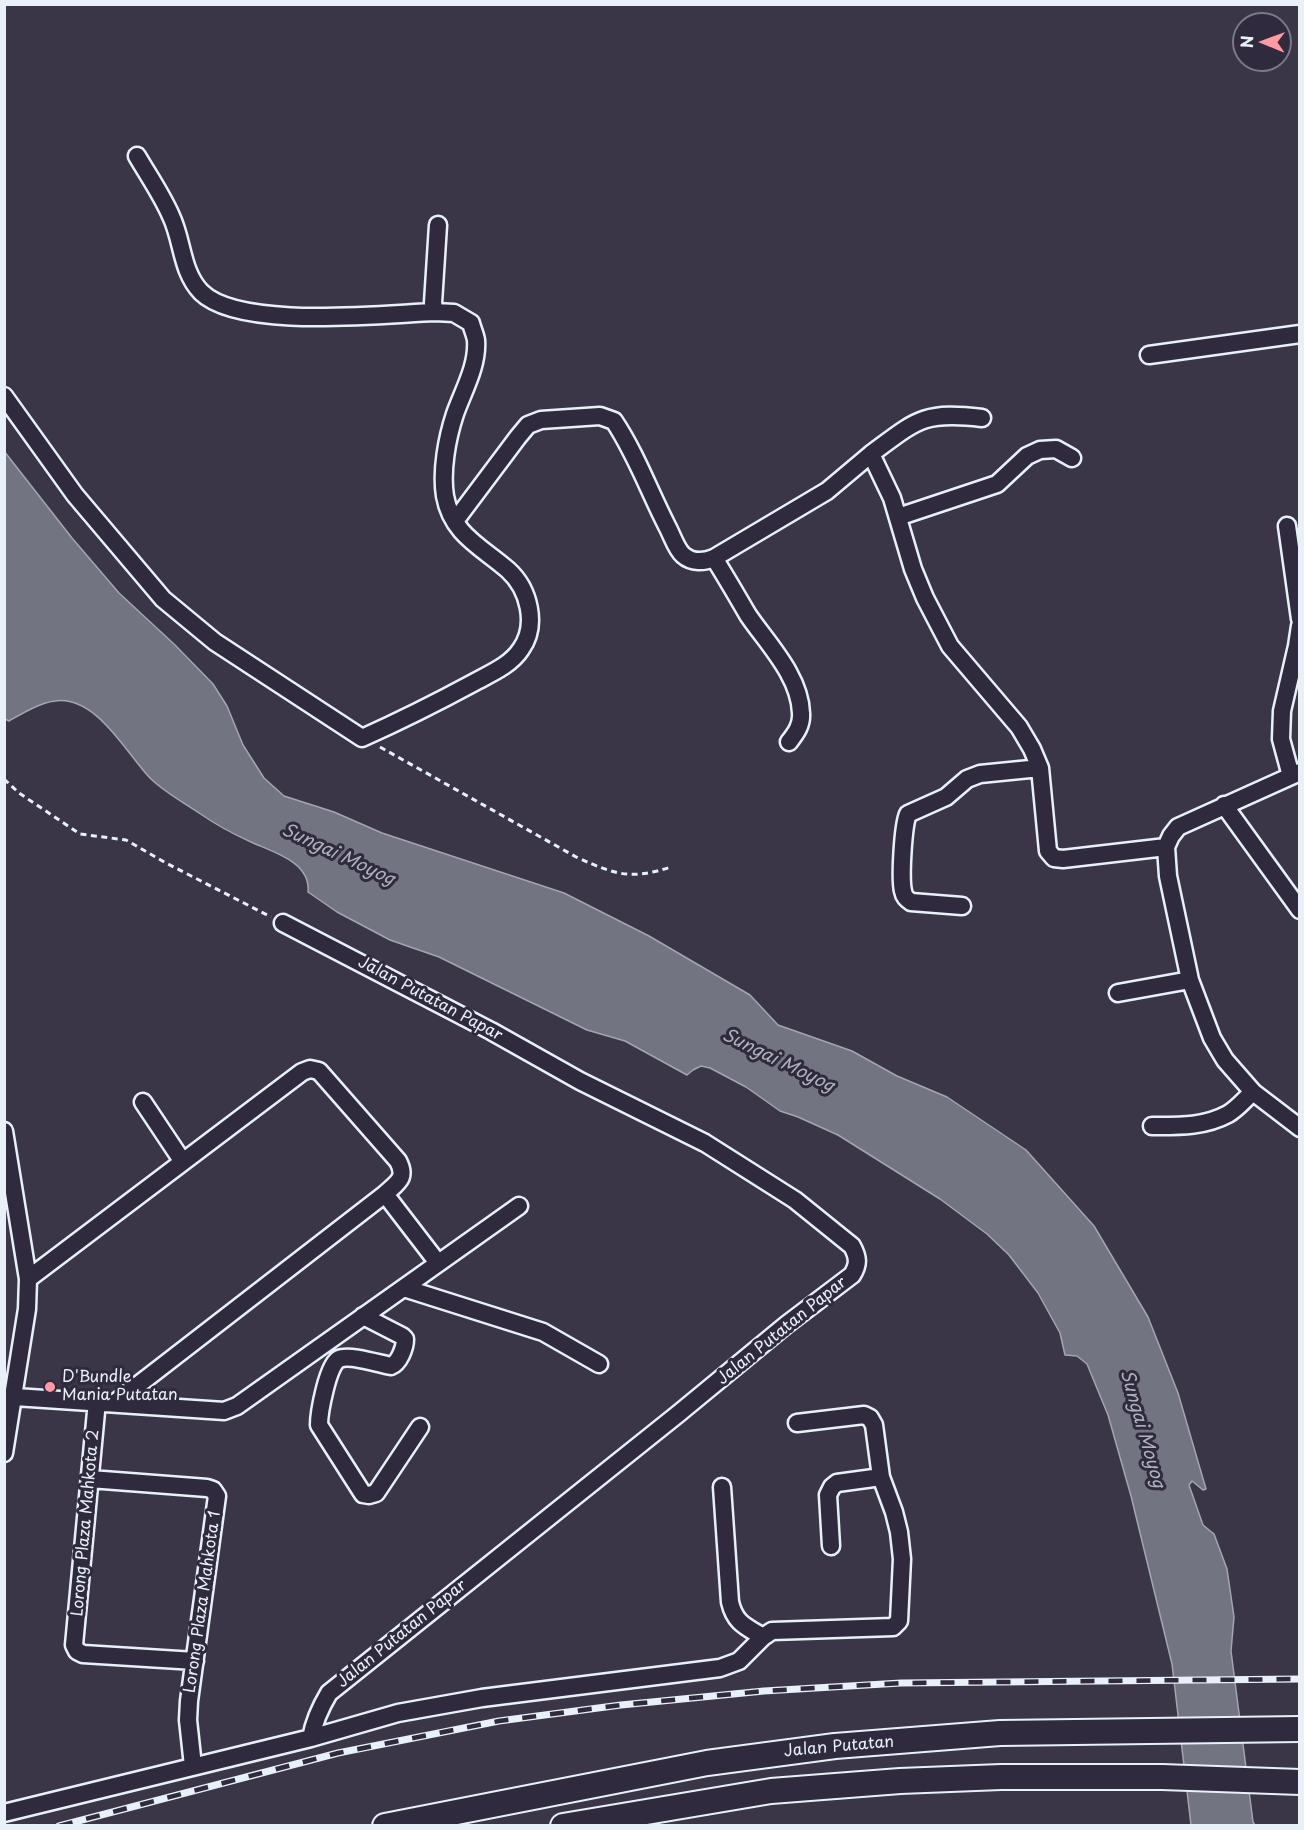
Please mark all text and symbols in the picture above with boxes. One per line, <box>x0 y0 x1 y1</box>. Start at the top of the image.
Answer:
north arrow <box>1232 12 1292 72</box>
text: N <box>1234 35 1258 48</box>
water label: Sungai Moyog <box>278 819 398 891</box>
street label: Jalan Putatan Papar <box>355 953 505 1045</box>
water label: Sungai Moyog <box>718 1025 838 1097</box>
street label: Jalan Putatan Papar <box>713 1273 851 1389</box>
water label: Sungai Moyog <box>1115 1367 1169 1491</box>
place label: D'Bundle Mania Putatan <box>62 1368 178 1406</box>
marker: D'Bundle Mania Putatan <box>43 1380 57 1394</box>
street label: Lorong Plaza Mahkota 2 <box>68 1429 104 1617</box>
street label: Lorong Plaza Mahkota 1 <box>181 1510 225 1694</box>
street label: Jalan Putatan Papar <box>333 1576 471 1692</box>
street label: Jalan Putatan <box>783 1733 895 1761</box>

